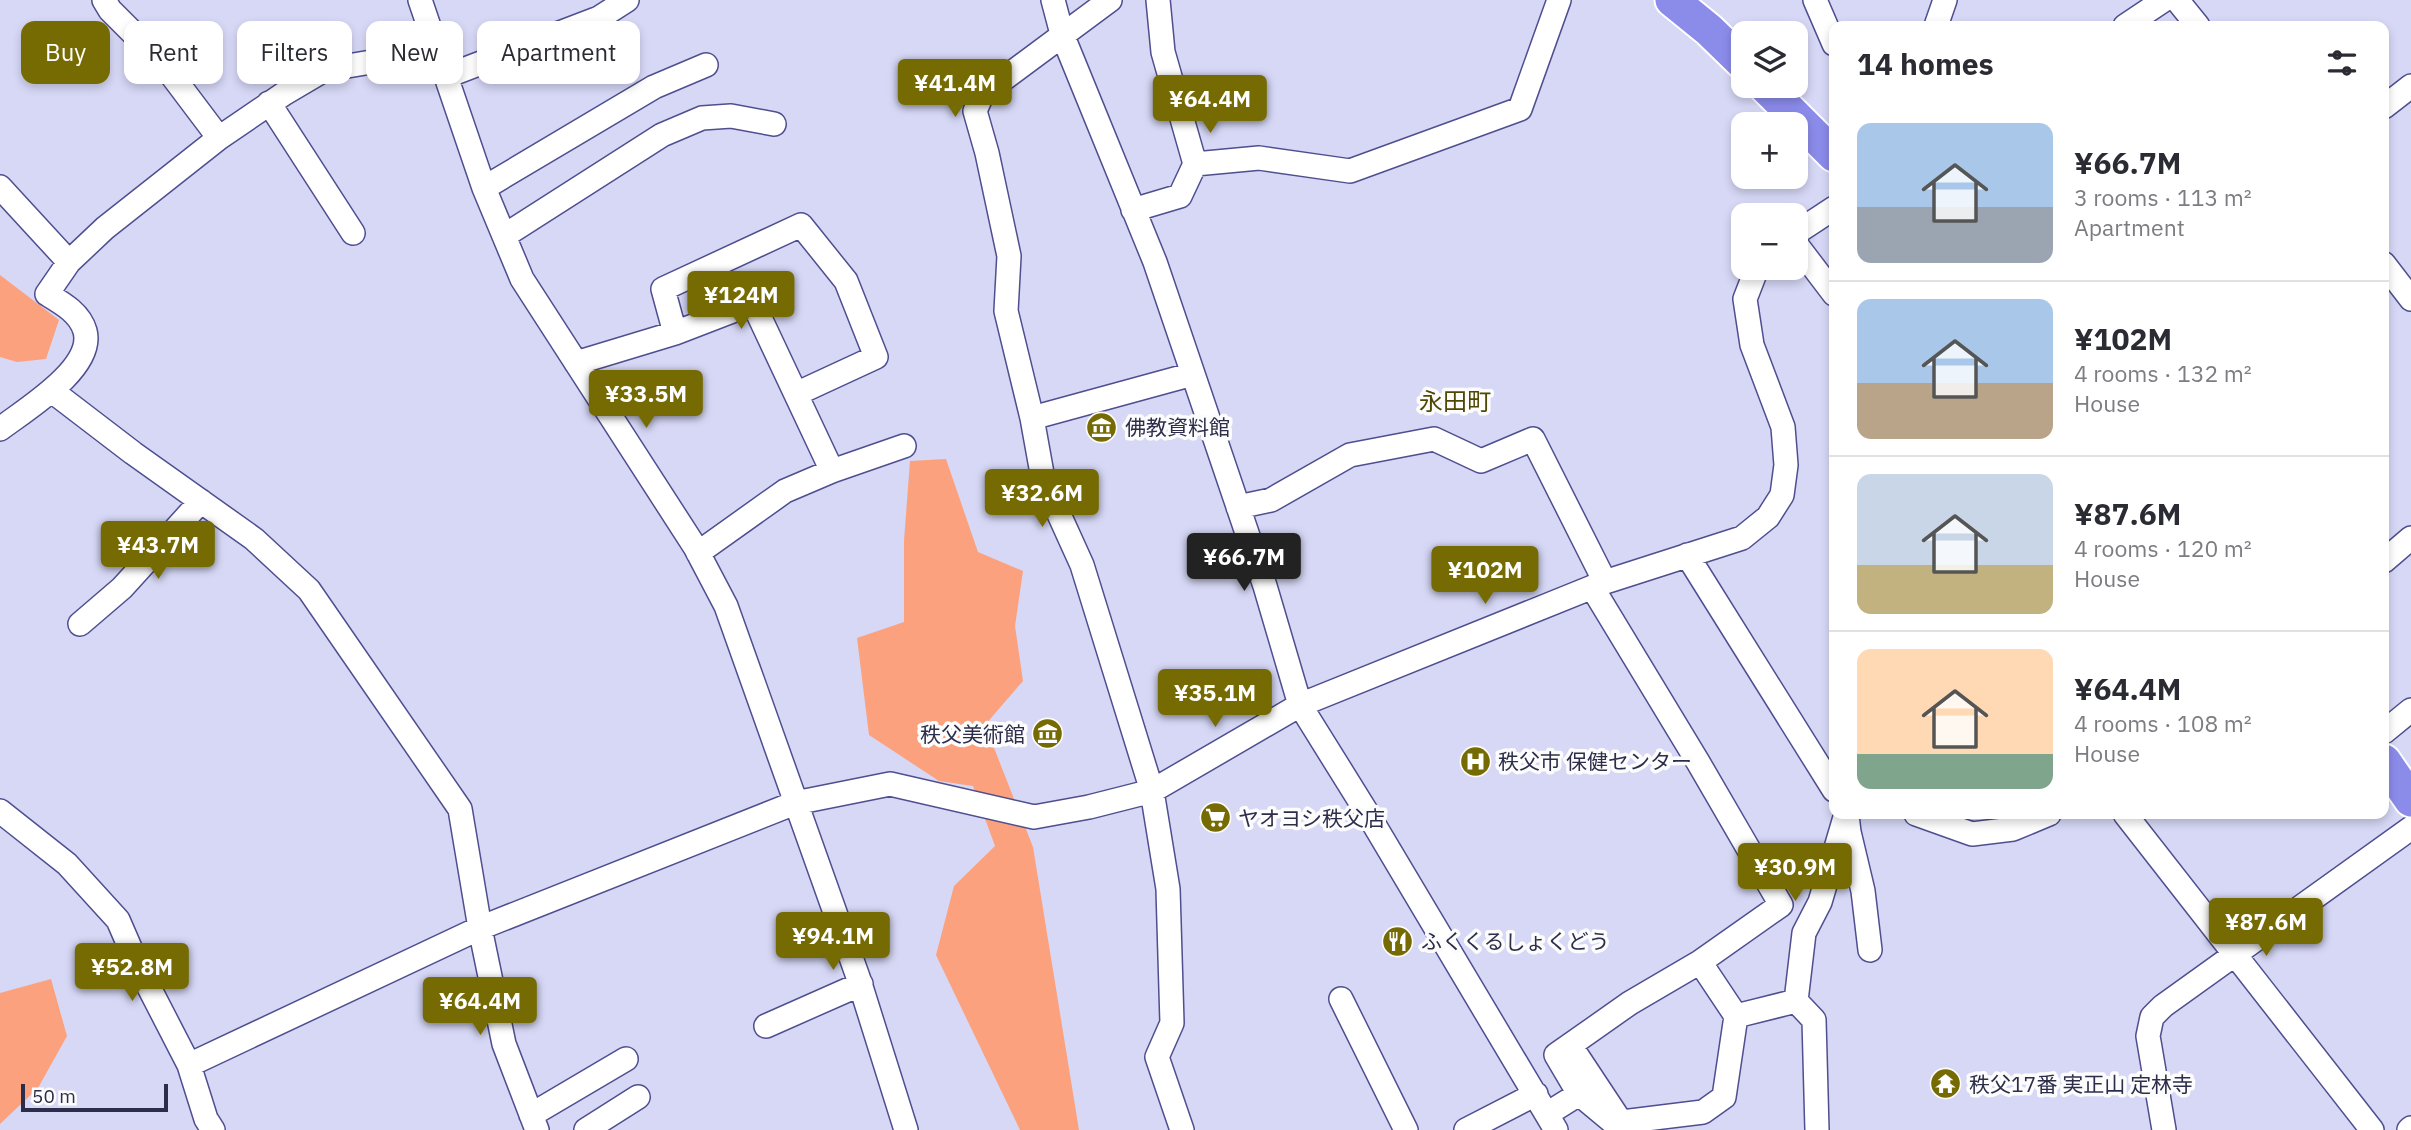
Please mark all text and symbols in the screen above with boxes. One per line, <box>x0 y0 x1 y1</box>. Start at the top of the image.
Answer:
chip: Buy <box>21 21 110 84</box>
chip: Rent <box>124 21 223 84</box>
chip: Filters <box>237 21 352 84</box>
chip: New <box>366 21 463 84</box>
chip: Apartment <box>477 21 640 84</box>
map controls <box>1731 21 1808 280</box>
button: layers <box>1731 21 1808 98</box>
text: 14 homes <box>1857 44 1994 83</box>
icon: filters <box>2323 44 2361 82</box>
pin: ¥41.4M <box>898 60 1012 119</box>
text: ¥41.4M <box>914 67 996 97</box>
pin: ¥64.4M <box>1153 76 1267 135</box>
text: ¥64.4M <box>1169 83 1251 113</box>
button: + <box>1731 112 1808 189</box>
text: ¥66.7M <box>2074 143 2181 182</box>
icon: home <box>1913 151 1997 235</box>
text: 3 rooms · 113 m² <box>2074 182 2252 212</box>
button: − <box>1731 203 1808 280</box>
text: Apartment <box>2074 212 2185 242</box>
pin: ¥124M <box>692 272 790 331</box>
text: ¥124M <box>703 279 779 309</box>
text: ¥102M <box>2074 319 2172 358</box>
icon: home <box>1913 327 1997 411</box>
text: 4 rooms · 132 m² <box>2074 358 2252 388</box>
pin: ¥33.5M <box>589 370 703 430</box>
text: ¥33.5M <box>605 378 687 408</box>
district label: 永田町 <box>1419 385 1491 417</box>
text: House <box>2074 388 2140 418</box>
museum icon: 佛教資料館 <box>1085 410 1119 444</box>
place label: 佛教資料館 <box>1125 413 1230 441</box>
pin: ¥32.6M <box>985 470 1099 529</box>
text: ¥32.6M <box>1001 477 1083 507</box>
text: ¥87.6M <box>2074 494 2181 533</box>
icon: home <box>1913 502 1997 586</box>
pin: ¥43.7M <box>101 522 215 581</box>
text: ¥43.7M <box>117 529 199 559</box>
text: 4 rooms · 120 m² <box>2074 533 2252 563</box>
pin: ¥66.7M <box>1187 534 1301 593</box>
text: ¥66.7M <box>1203 541 1285 571</box>
pin: ¥102M <box>1436 546 1534 606</box>
text: ¥102M <box>1447 554 1523 584</box>
text: House <box>2074 563 2140 593</box>
text: ¥64.4M <box>2074 669 2181 708</box>
pin: ¥35.1M <box>1158 670 1272 729</box>
text: ¥35.1M <box>1174 677 1256 707</box>
icon: home <box>1913 677 1997 761</box>
text: 4 rooms · 108 m² <box>2074 708 2252 738</box>
museum icon: 秩父美術館 <box>1031 717 1065 751</box>
place label: 秩父美術館 <box>920 720 1025 748</box>
text: House <box>2074 738 2140 768</box>
hospital icon: 秩父市 保健センター <box>1458 744 1492 778</box>
place label: 秩父市 保健センター <box>1498 747 1692 775</box>
supermarket icon: ヤオヨシ秩父店 <box>1198 801 1232 835</box>
place label: ヤオヨシ秩父店 <box>1238 804 1385 832</box>
pin: ¥30.9M <box>1738 844 1852 903</box>
text: ¥30.9M <box>1754 851 1836 881</box>
pin: ¥87.6M <box>2209 898 2323 958</box>
text: ¥87.6M <box>2225 906 2307 936</box>
pin: ¥94.1M <box>776 912 890 972</box>
text: ¥94.1M <box>792 920 874 950</box>
restaurant icon: ふくくるしょくどう <box>1381 924 1415 958</box>
place label: ふくくるしょくどう <box>1421 927 1610 955</box>
pin: ¥52.8M <box>75 944 189 1003</box>
text: ¥52.8M <box>91 951 173 981</box>
pin: ¥64.4M <box>423 978 537 1037</box>
text: ¥64.4M <box>439 985 521 1015</box>
temple icon: 秩父17番 実正山 定林寺 <box>1929 1067 1963 1101</box>
place label: 秩父17番 実正山 定林寺 <box>1969 1070 2193 1098</box>
scale bar <box>21 1081 168 1113</box>
text: 50 m <box>32 1084 76 1108</box>

